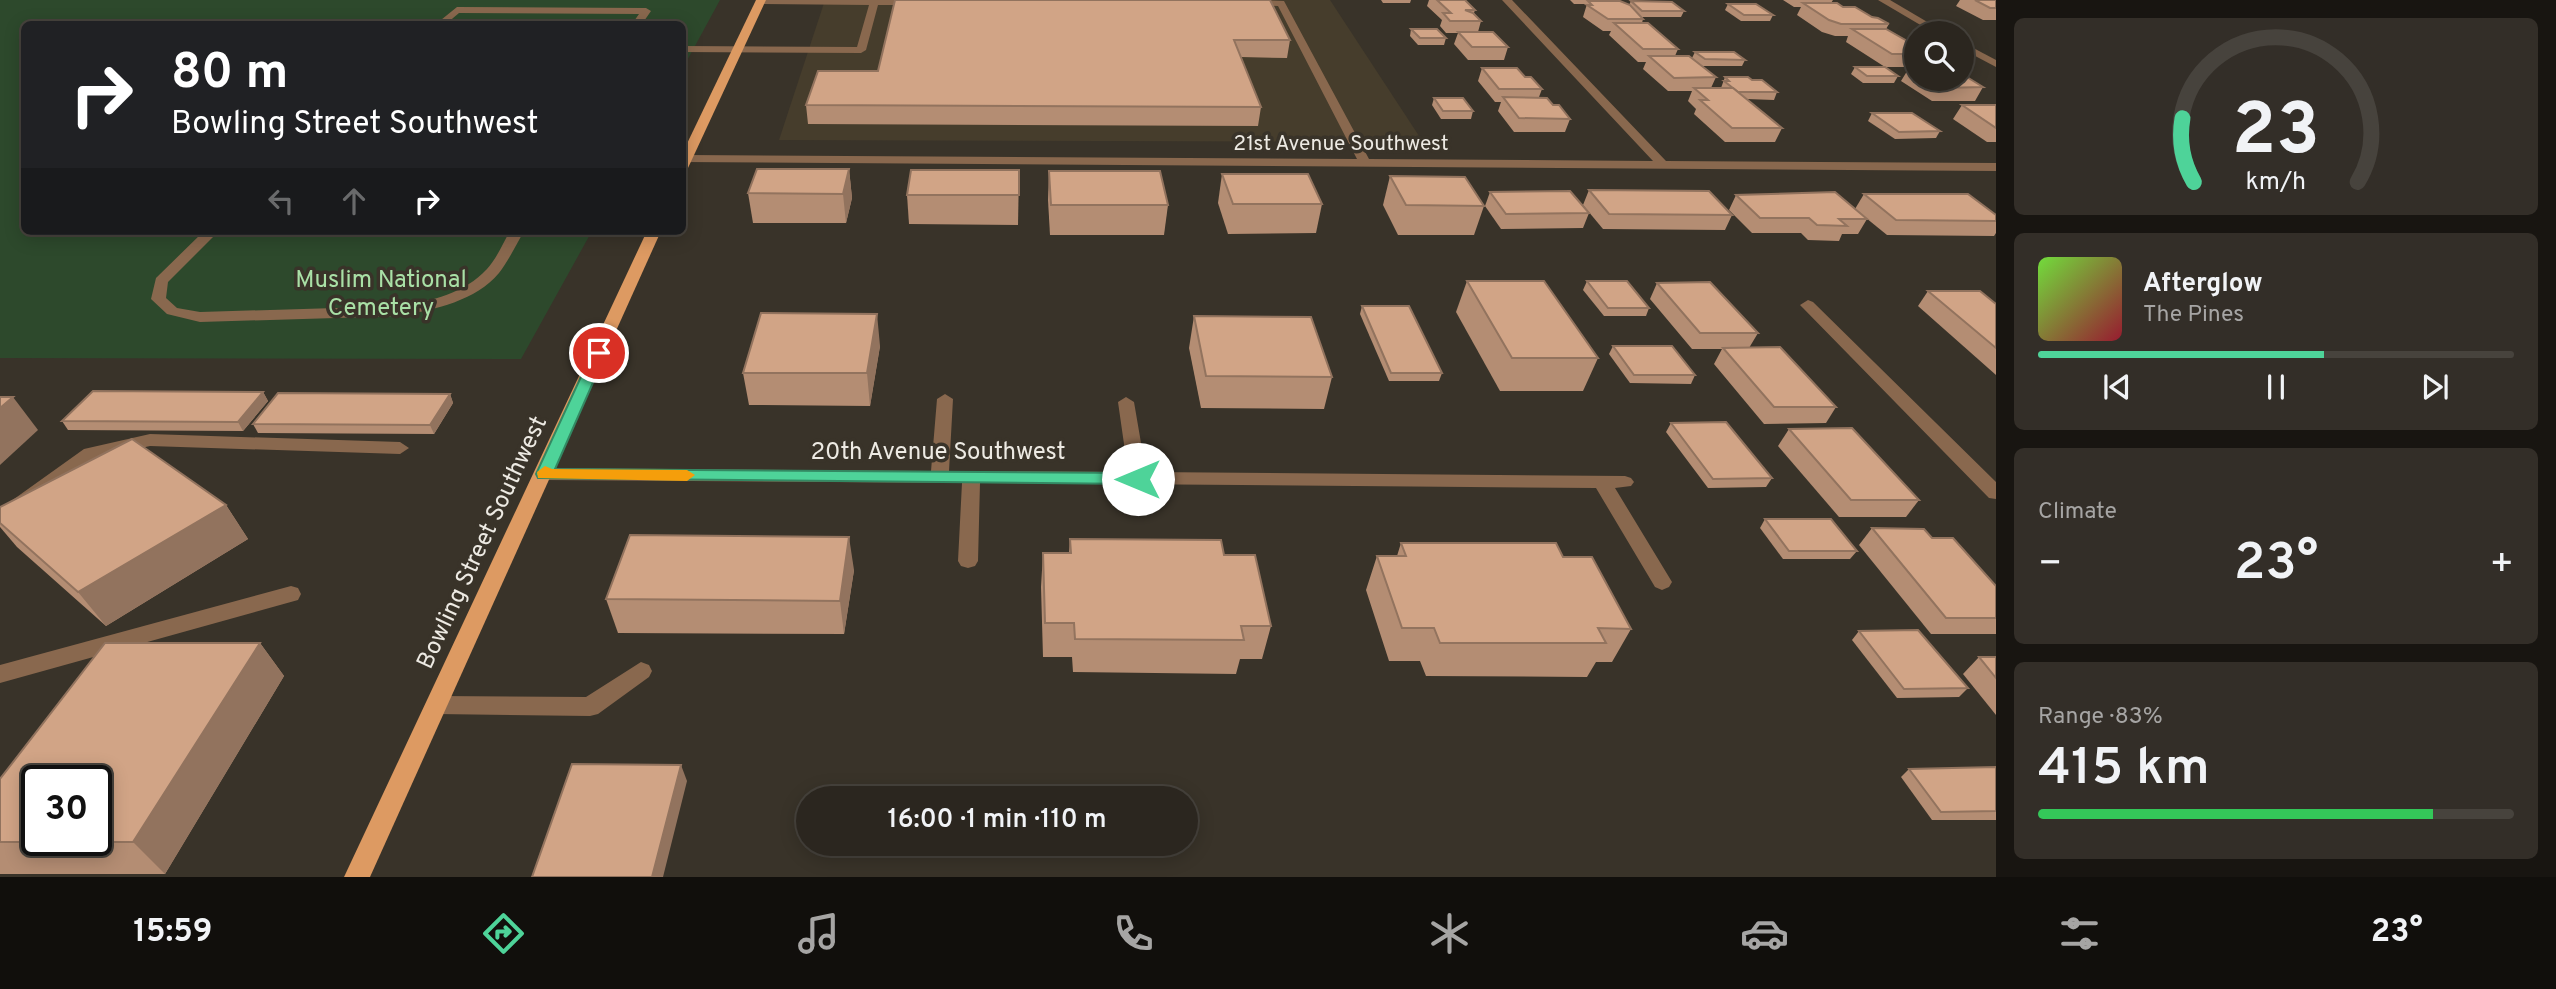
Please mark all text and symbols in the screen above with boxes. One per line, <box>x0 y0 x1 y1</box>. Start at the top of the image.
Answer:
map controls <box>1904 21 1974 91</box>
button: search <box>1904 21 1974 91</box>
text: 80 m <box>171 44 288 106</box>
icon: right <box>56 49 147 140</box>
text: 23 <box>2232 89 2320 181</box>
text: Bowling Street Southwest <box>171 105 539 145</box>
street label: 21st Avenue Southwest <box>1233 131 1449 158</box>
text: km/h <box>2246 167 2306 199</box>
icon: left <box>262 182 300 220</box>
icon: ahead <box>335 182 373 220</box>
icon: right <box>408 182 446 220</box>
park label: Muslim National Cemetery <box>295 266 467 324</box>
text: Afterglow <box>2143 268 2263 301</box>
text: The Pines <box>2143 301 2244 330</box>
pin <box>569 323 629 383</box>
icon: arrive <box>580 334 618 372</box>
icon: previous <box>2098 368 2136 406</box>
icon: pause <box>2257 368 2295 406</box>
icon: next <box>2416 368 2454 406</box>
street label: Bowling Street Southwest <box>411 412 555 674</box>
street label: 20th Avenue Southwest <box>810 438 1066 468</box>
position arrow <box>1101 442 1175 516</box>
text: Climate <box>2038 498 2117 527</box>
text: 23° <box>2234 532 2318 598</box>
text: − <box>2038 541 2063 590</box>
text: + <box>2489 541 2514 590</box>
text: Range · 83% <box>2038 703 2163 732</box>
text: 415 km <box>2038 737 2210 803</box>
speed limit sign: 30 <box>21 765 112 856</box>
text: 16:00 · 1 min · 110 m <box>887 804 1107 837</box>
icon: directions <box>479 909 528 958</box>
icon: music <box>794 909 843 958</box>
icon: phone <box>1109 909 1158 958</box>
icon: climate <box>1425 909 1474 958</box>
icon: car <box>1740 909 1789 958</box>
icon: filters <box>2055 909 2104 958</box>
text: 15:59 <box>133 913 213 953</box>
text: 23° <box>2371 913 2423 953</box>

